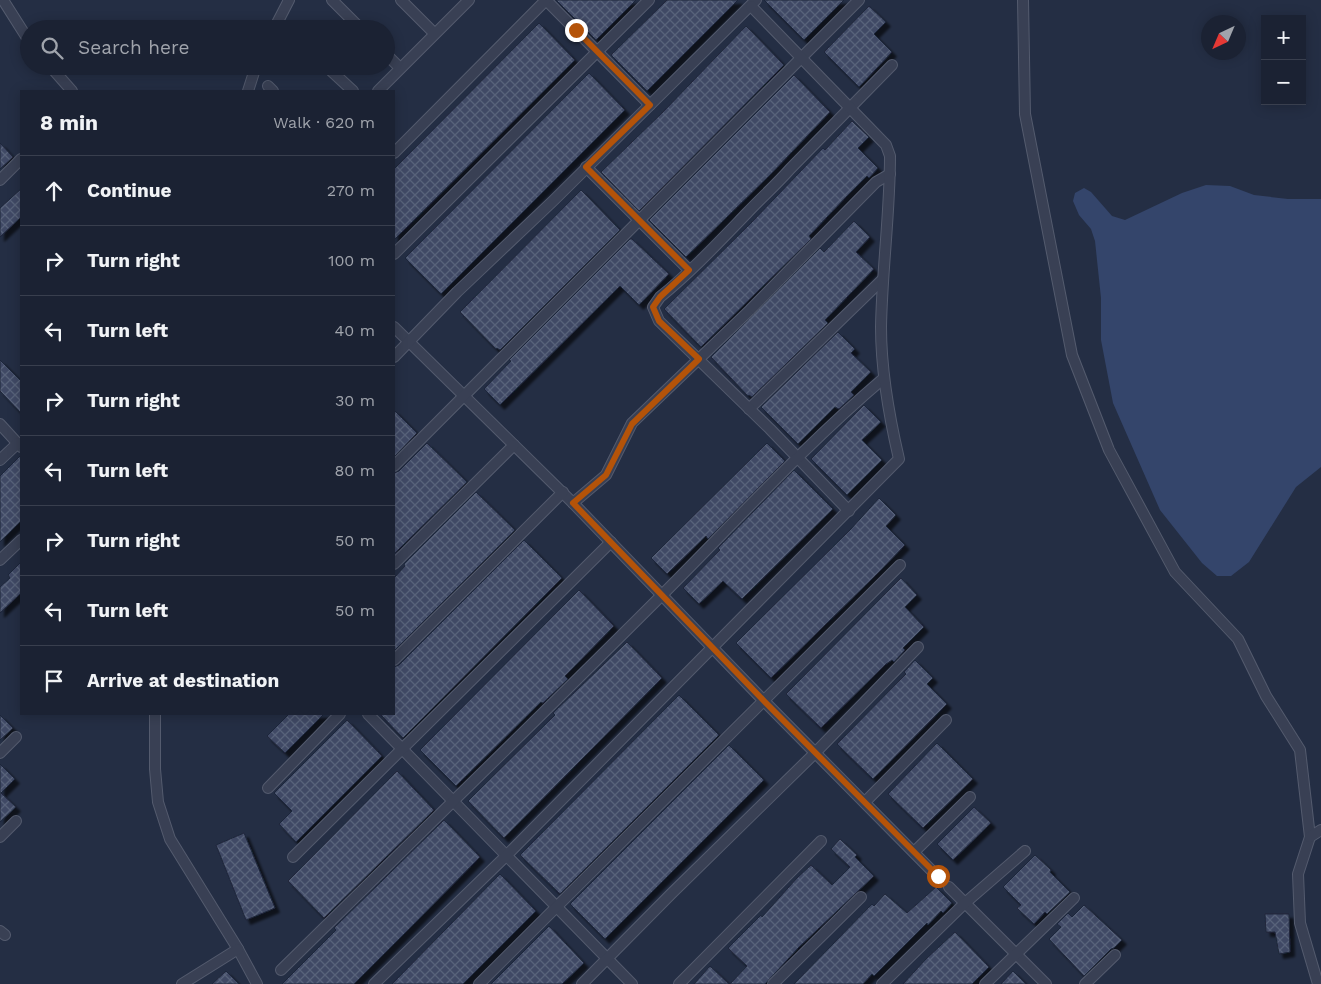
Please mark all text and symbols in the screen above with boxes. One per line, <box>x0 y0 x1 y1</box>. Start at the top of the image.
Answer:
north arrow <box>1201 15 1246 60</box>
map controls <box>1261 15 1306 105</box>
button: + <box>1261 15 1306 60</box>
route end <box>565 19 588 42</box>
search box <box>20 20 395 75</box>
icon: search <box>38 34 66 62</box>
text: Search here <box>78 36 189 59</box>
button: − <box>1261 60 1306 105</box>
text: 8 min <box>40 110 98 135</box>
text: Walk · 620 m <box>273 113 375 132</box>
icon: ahead <box>40 177 68 205</box>
text: Continue <box>87 179 171 202</box>
text: 270 m <box>327 181 375 200</box>
icon: right <box>40 247 68 275</box>
text: Turn right <box>87 249 180 272</box>
text: 100 m <box>328 251 375 270</box>
icon: left <box>40 317 68 345</box>
text: Turn left <box>87 319 168 342</box>
text: 40 m <box>335 321 375 340</box>
icon: right <box>40 387 68 415</box>
text: Turn right <box>87 389 180 412</box>
text: 30 m <box>335 391 375 410</box>
icon: left <box>40 457 68 485</box>
text: Turn left <box>87 459 168 482</box>
text: 80 m <box>334 461 375 480</box>
icon: right <box>40 527 68 555</box>
text: Turn right <box>87 529 180 552</box>
text: 50 m <box>335 531 375 550</box>
icon: left <box>40 597 68 625</box>
text: Turn left <box>87 599 168 622</box>
text: 50 m <box>335 601 375 620</box>
icon: arrive <box>40 667 68 695</box>
text: Arrive at destination <box>87 669 279 692</box>
route start <box>927 865 950 888</box>

